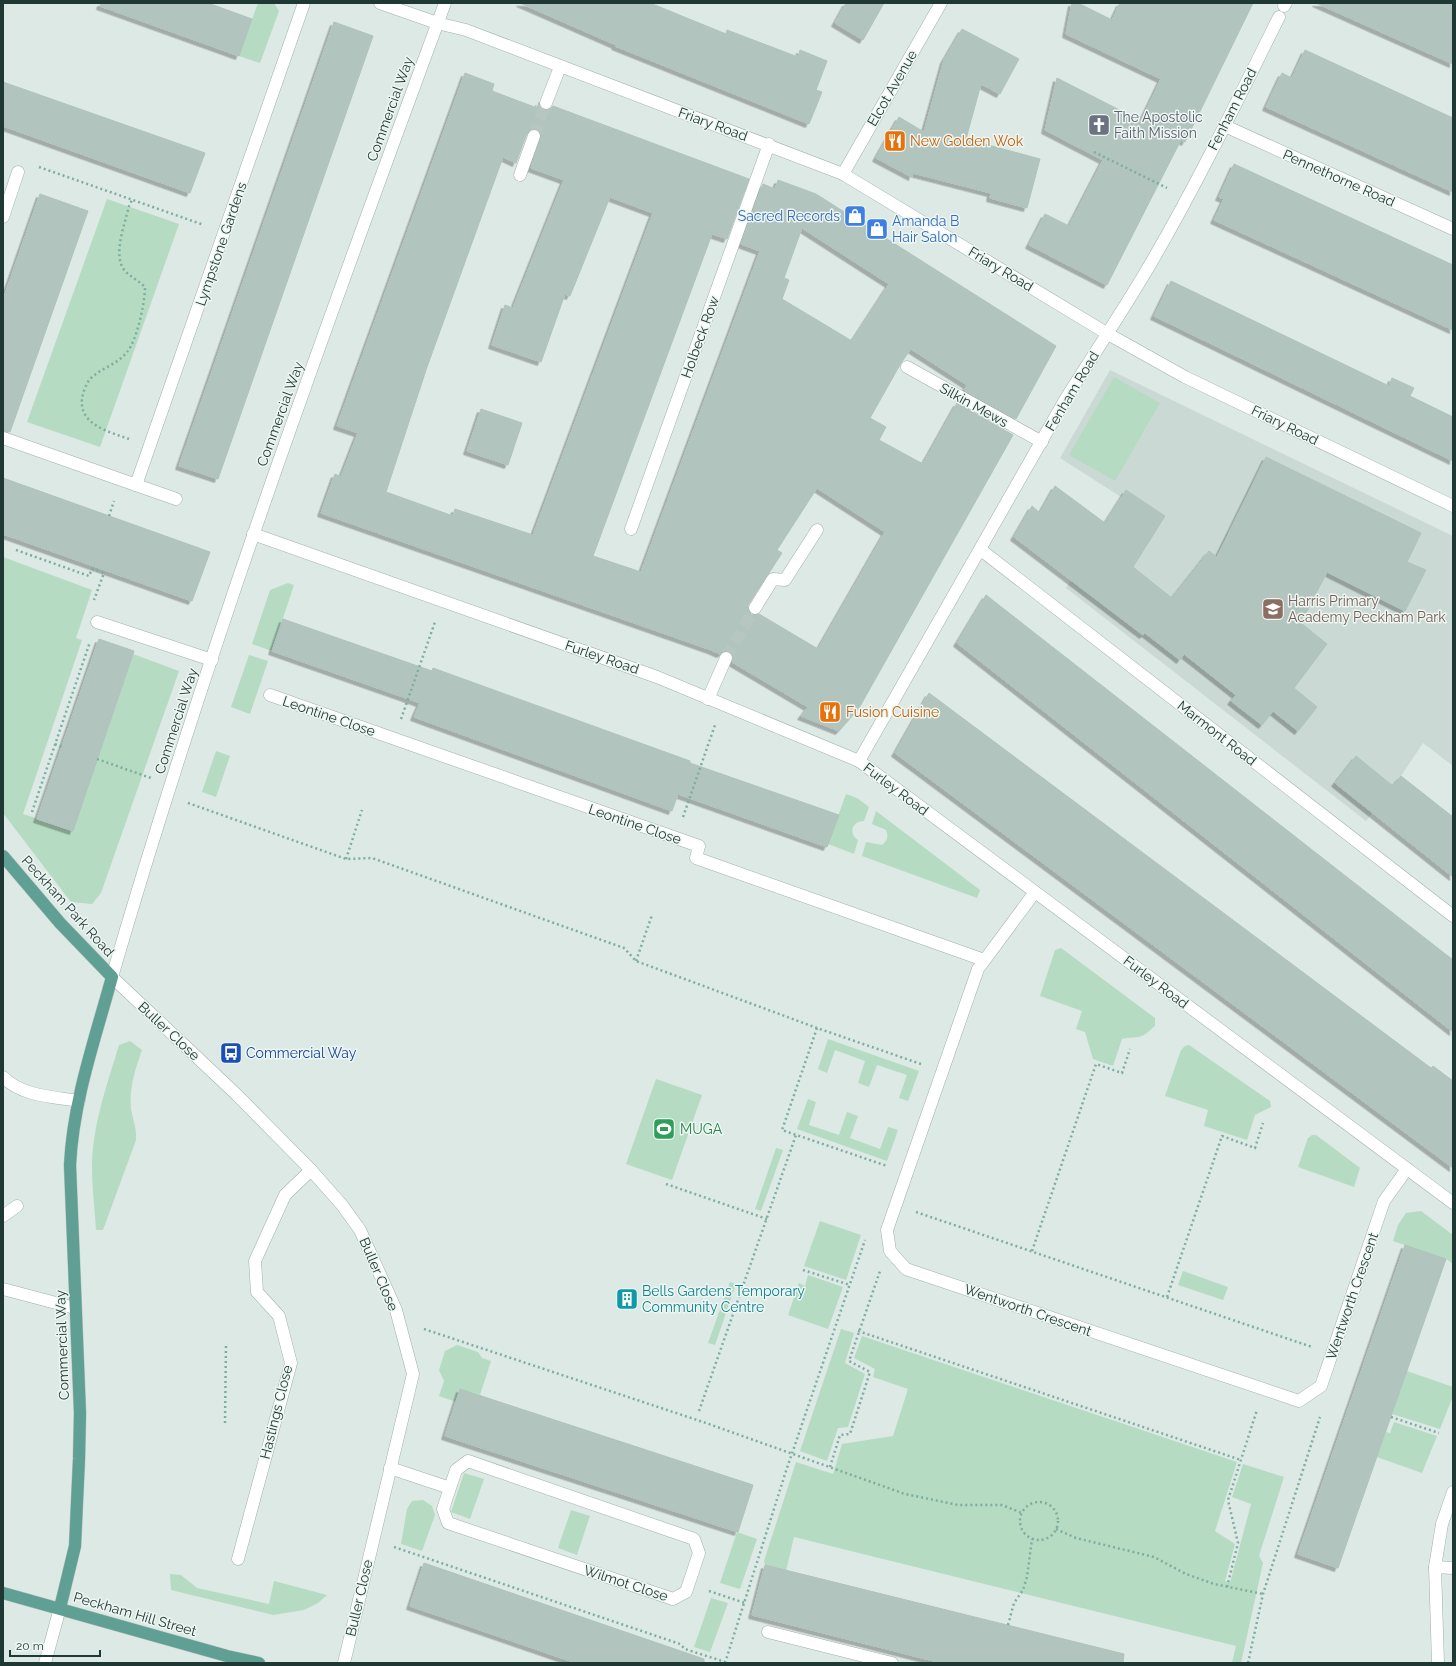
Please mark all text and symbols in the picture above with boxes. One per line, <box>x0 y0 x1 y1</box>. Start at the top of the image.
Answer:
street label: Elcot Avenue <box>864 47 920 129</box>
street label: Commercial Way <box>364 54 417 164</box>
street label: Fenham Road <box>1204 65 1260 153</box>
street label: Friary Road <box>676 104 750 144</box>
place label: The Apostolic Faith Mission <box>1114 109 1203 141</box>
church icon: The Apostolic Faith Mission <box>1086 112 1112 138</box>
restaurant icon: New Golden Wok <box>882 128 908 154</box>
place label: New Golden Wok <box>910 133 1024 149</box>
street label: Pennethorne Road <box>1281 146 1397 210</box>
street label: Lympstone Gardens <box>192 180 250 308</box>
shop icon: Sacred Records <box>842 203 868 229</box>
place label: Sacred Records <box>738 208 840 224</box>
place label: Amanda B Hair Salon <box>892 213 959 245</box>
shop icon: Amanda B Hair Salon <box>864 216 890 242</box>
street label: Friary Road <box>966 243 1036 295</box>
street label: Holbeck Row <box>678 293 722 380</box>
street label: Fenham Road <box>1042 348 1102 434</box>
street label: Commercial Way <box>254 359 307 469</box>
street label: Silkin Mews <box>937 380 1011 430</box>
street label: Friary Road <box>1249 402 1321 448</box>
place label: Harris Primary Academy Peckham Park <box>1288 593 1446 625</box>
school or university icon: Harris Primary Academy Peckham Park <box>1260 596 1286 622</box>
street label: Furley Road <box>563 637 641 677</box>
street label: Commercial Way <box>151 666 201 776</box>
street label: Leontine Close <box>281 693 377 739</box>
street label: Marmont Road <box>1174 697 1260 769</box>
restaurant icon: Fusion Cuisine <box>817 699 843 725</box>
place label: Fusion Cuisine <box>846 704 939 720</box>
street label: Furley Road <box>860 759 932 819</box>
street label: Leontine Close <box>587 801 683 847</box>
street label: Peckham Park Road <box>19 852 117 960</box>
street label: Furley Road <box>1120 952 1192 1012</box>
street label: Buller Close <box>135 998 203 1064</box>
bus stop icon: Commercial Way <box>218 1040 244 1066</box>
place label: Commercial Way <box>246 1045 357 1061</box>
sports icon: MUGA <box>651 1116 677 1142</box>
place label: MUGA <box>680 1121 723 1137</box>
street label: Wentworth Crescent <box>1323 1230 1381 1362</box>
street label: Buller Close <box>356 1235 402 1313</box>
street label: Wentworth Crescent <box>962 1281 1094 1339</box>
place label: Bells Gardens Temporary Community Centre <box>642 1283 805 1315</box>
building icon: Bells Gardens Temporary Community Centre <box>614 1286 640 1312</box>
street label: Commercial Way <box>52 1289 72 1400</box>
street label: Hastings Close <box>257 1363 295 1461</box>
street label: Buller Close <box>342 1558 376 1638</box>
street label: Wilmot Close <box>582 1562 670 1604</box>
street label: Peckham Hill Street <box>72 1589 199 1639</box>
scale bar <box>10 1632 100 1658</box>
text: 20 m <box>16 1639 44 1653</box>

